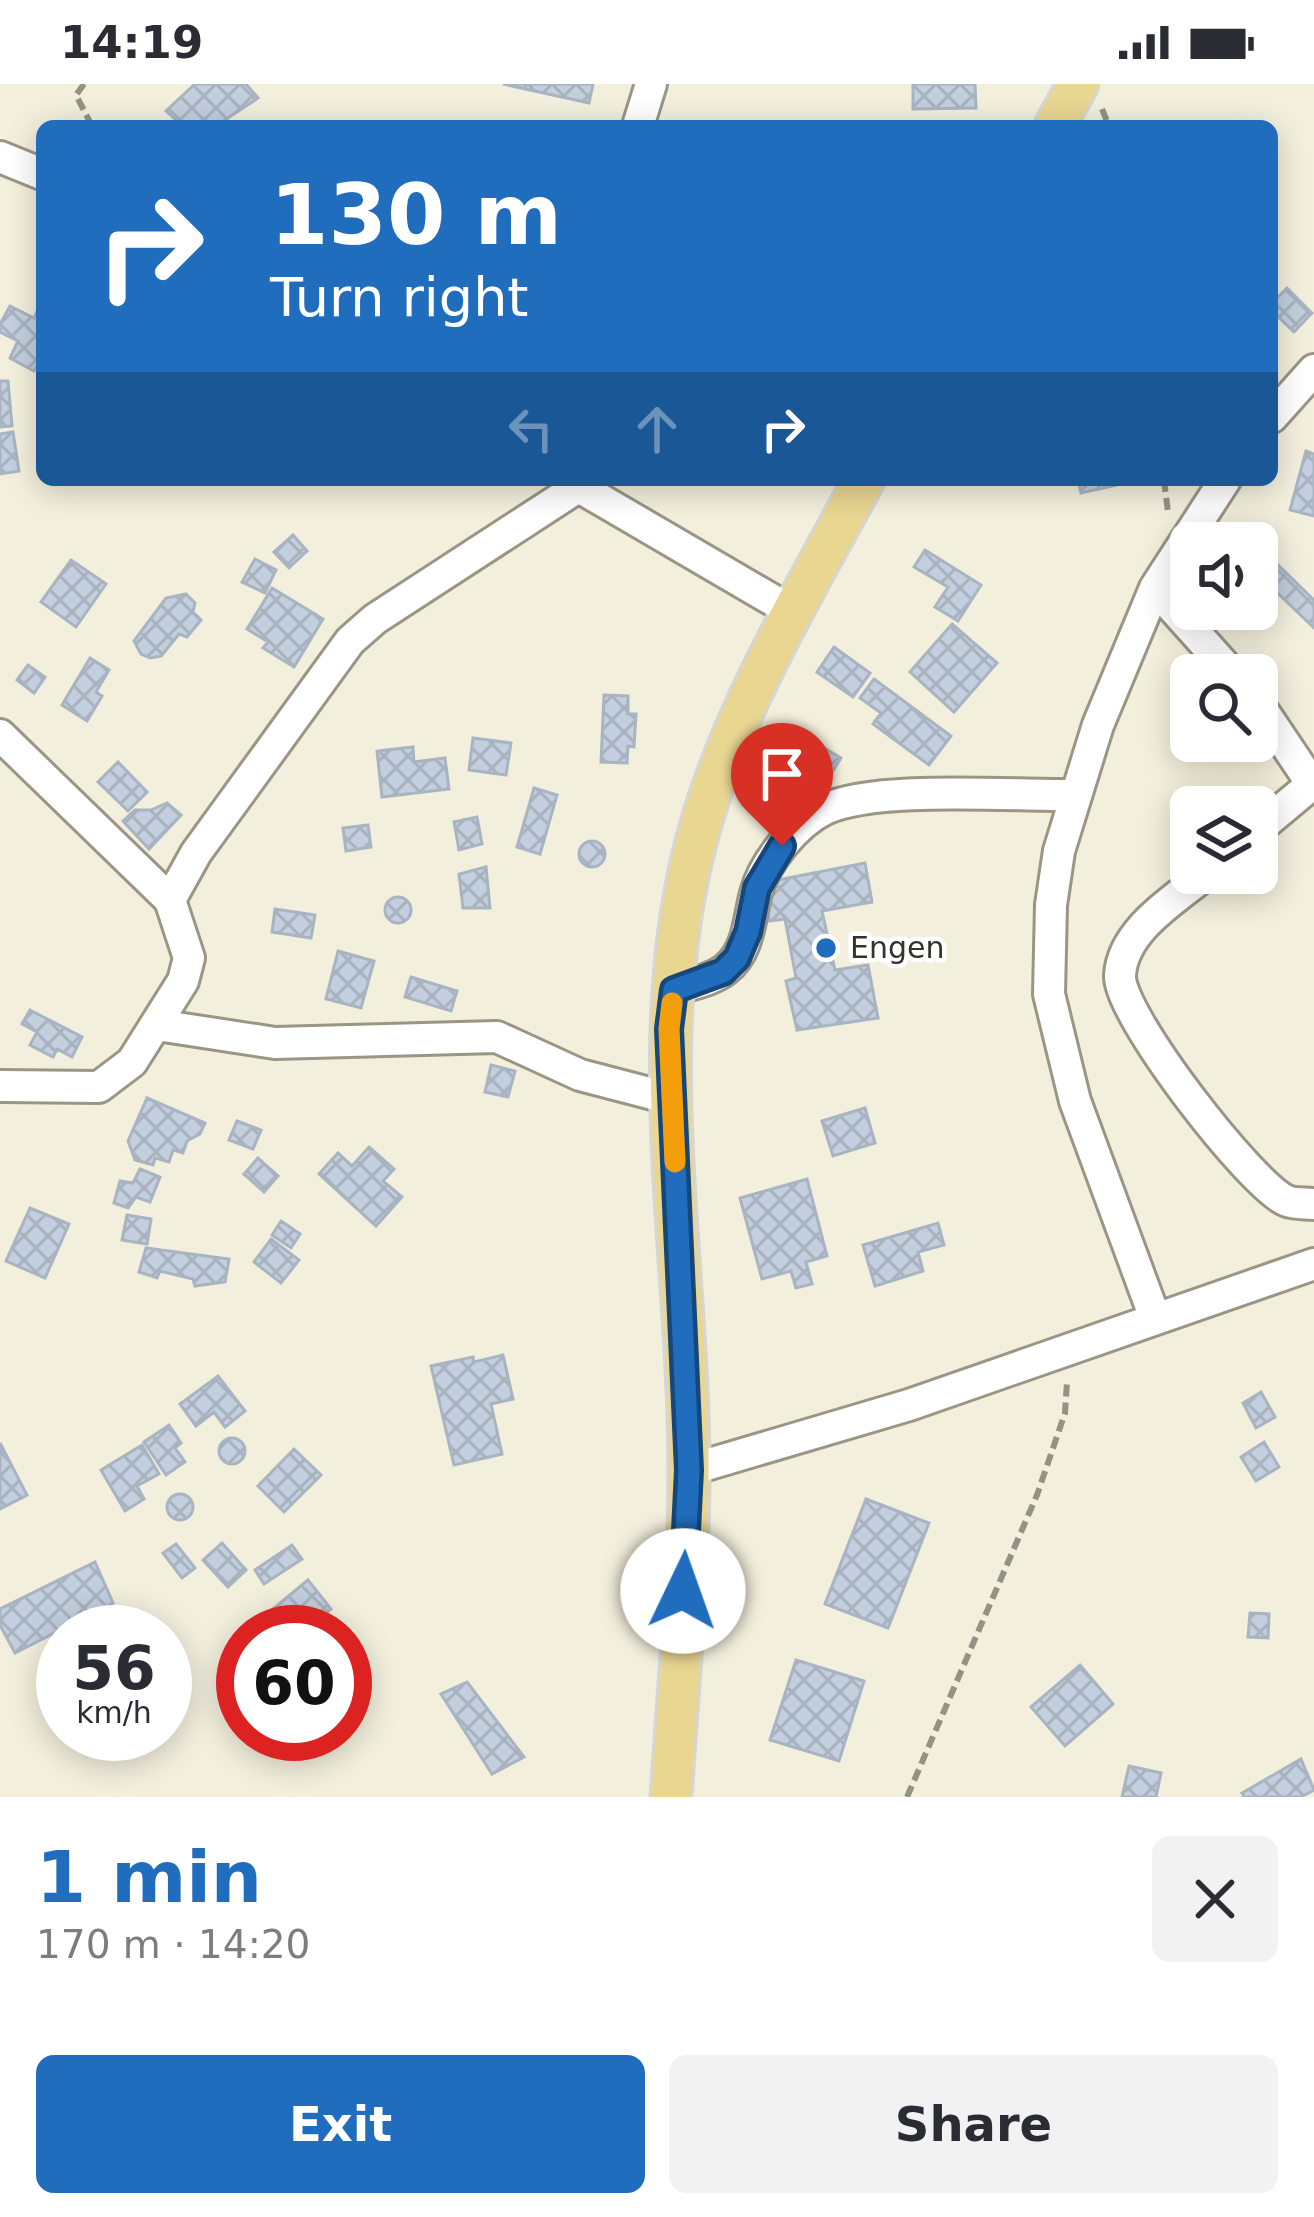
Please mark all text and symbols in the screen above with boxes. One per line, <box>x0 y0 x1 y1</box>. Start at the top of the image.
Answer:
text: 14:19 <box>60 16 203 69</box>
text: 130 m <box>270 166 562 264</box>
icon: right <box>72 168 228 324</box>
text: Turn right <box>270 266 529 329</box>
icon: left <box>498 396 564 462</box>
icon: ahead <box>624 396 690 462</box>
icon: right <box>750 396 816 462</box>
map controls <box>1170 522 1278 894</box>
button: sound <box>1170 522 1278 630</box>
button: search <box>1170 654 1278 762</box>
pin <box>731 723 833 846</box>
icon: arrive <box>749 741 815 807</box>
button: layers <box>1170 786 1278 894</box>
place label: Engen <box>850 930 944 965</box>
marker: Engen <box>813 935 839 961</box>
position arrow <box>620 1528 746 1654</box>
speed limit sign: 60 <box>216 1605 372 1761</box>
text: 56 <box>72 1633 156 1703</box>
text: km/h <box>76 1695 152 1730</box>
text: 1 min <box>36 1835 262 1919</box>
button: close <box>1152 1836 1278 1962</box>
text: 170 m · 14:20 <box>36 1922 310 1967</box>
button: Exit <box>36 2055 645 2193</box>
button: Share <box>669 2055 1278 2193</box>

